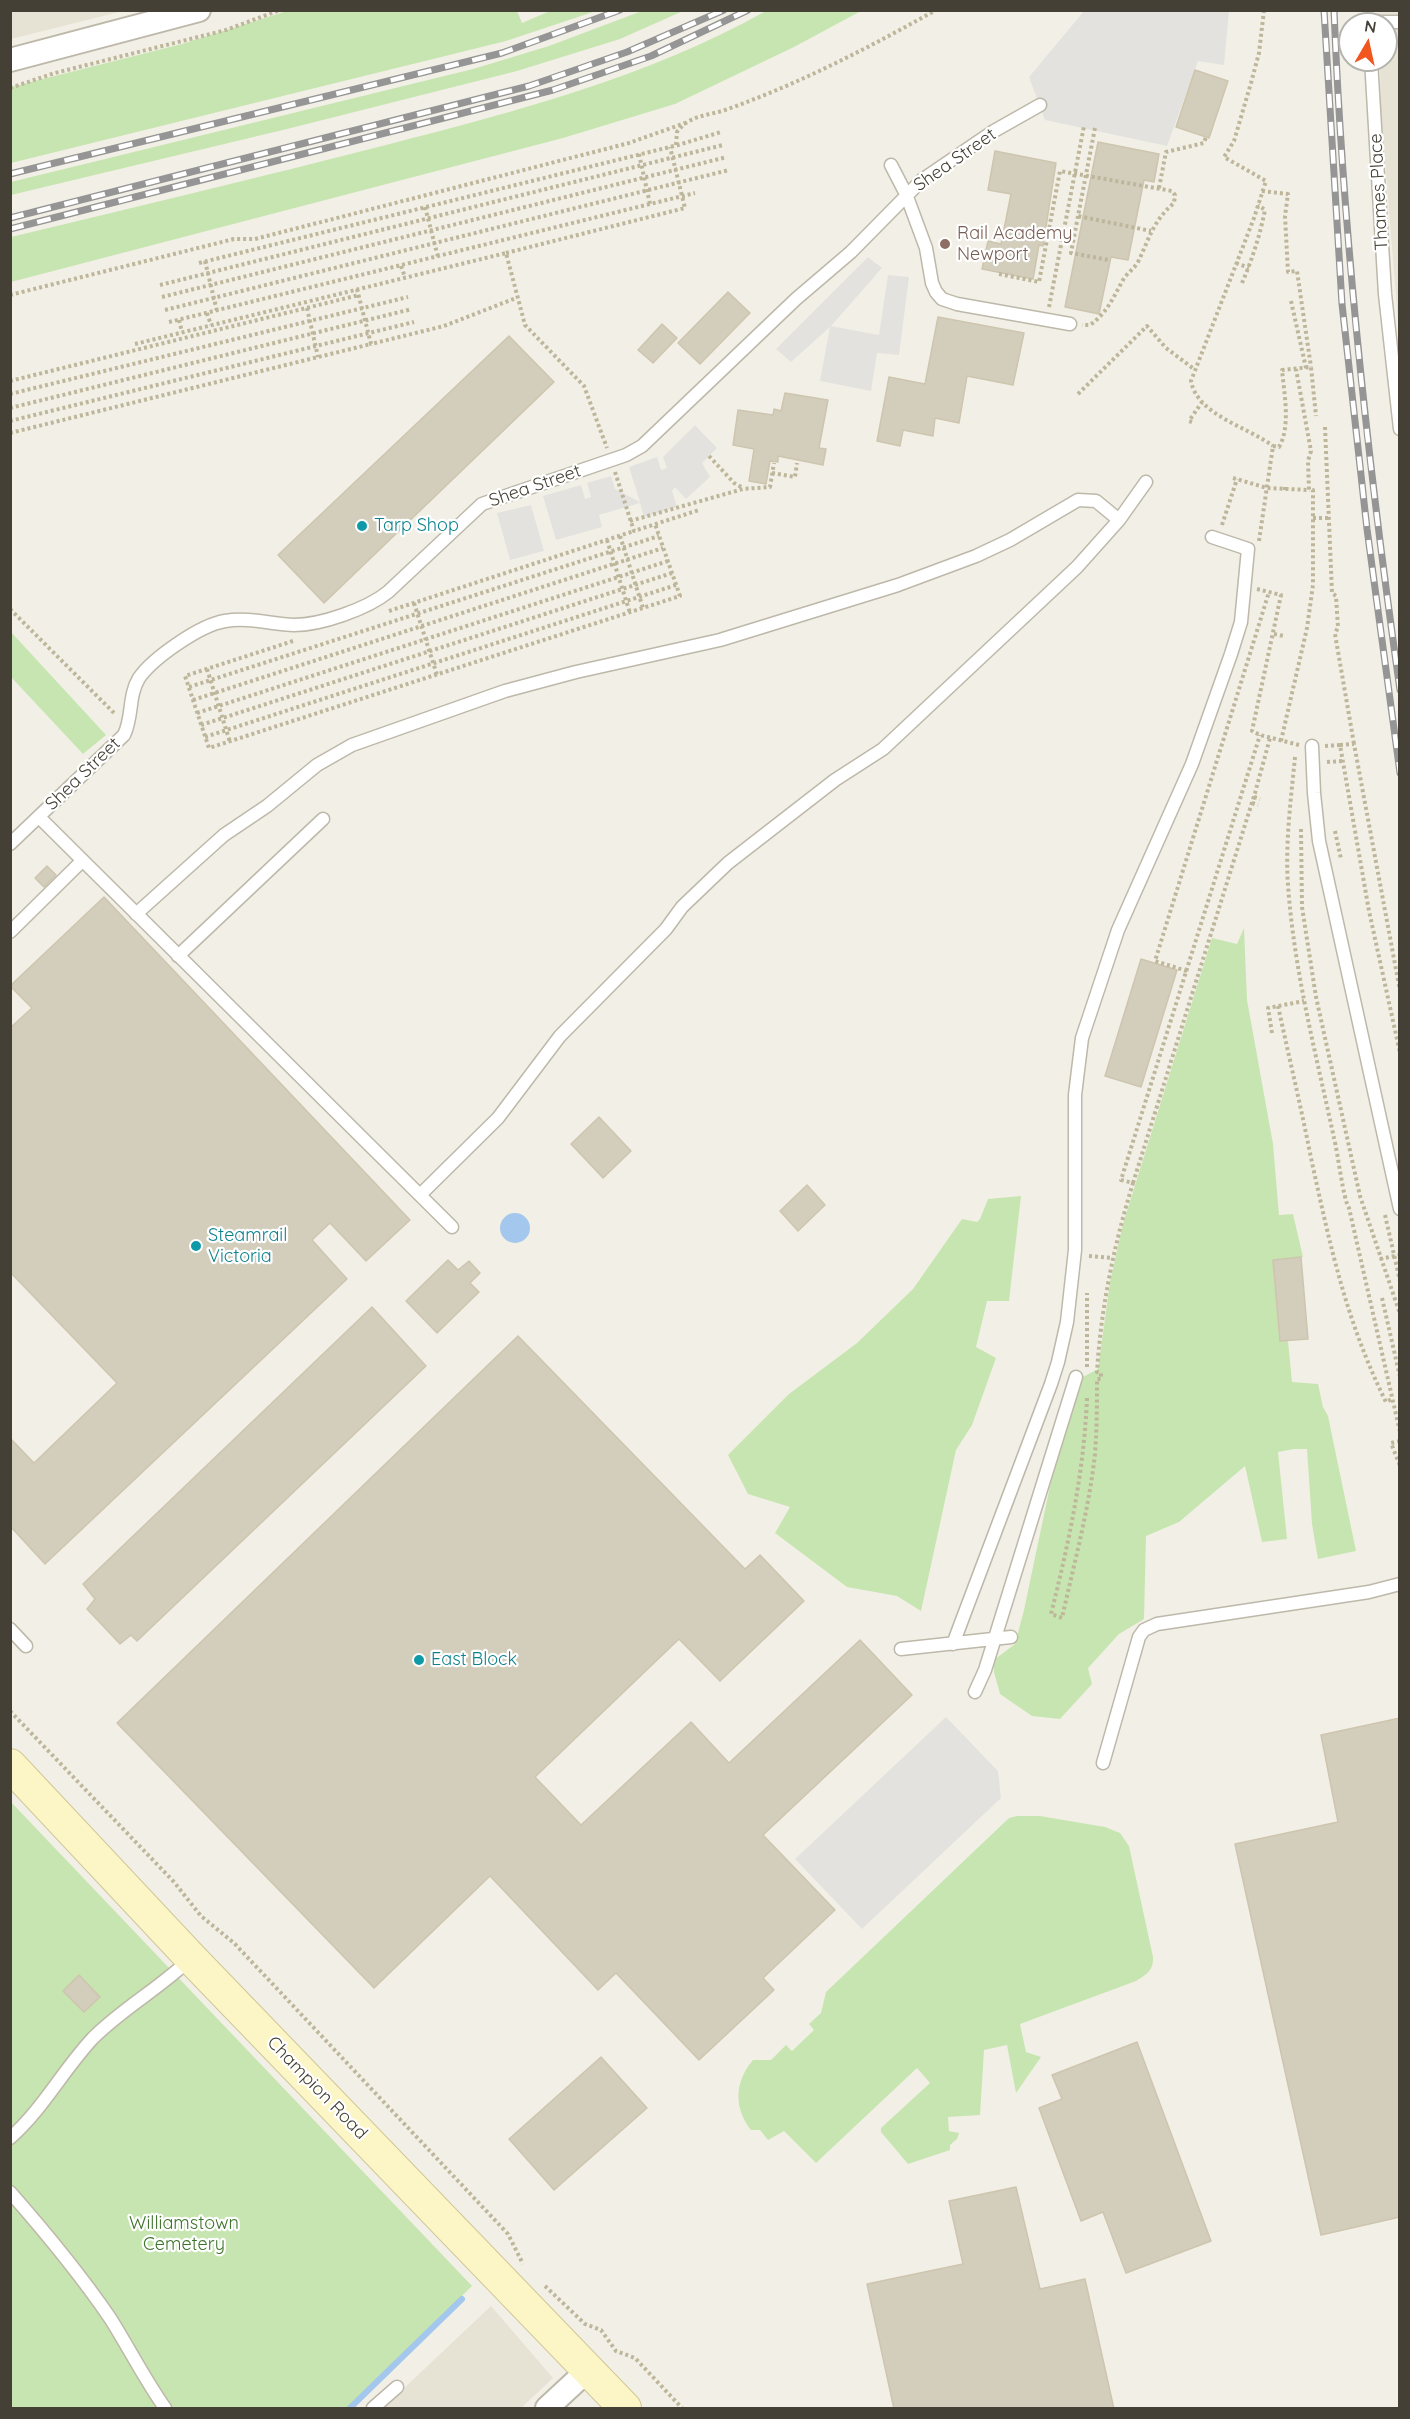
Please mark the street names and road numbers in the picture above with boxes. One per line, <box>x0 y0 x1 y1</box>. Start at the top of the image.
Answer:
street label: Shea Street <box>910 124 1000 196</box>
street label: Thames Place <box>1365 133 1393 251</box>
street label: Shea Street <box>486 460 584 512</box>
street label: Shea Street <box>41 733 125 815</box>
street label: Champion Road <box>262 2032 372 2144</box>

